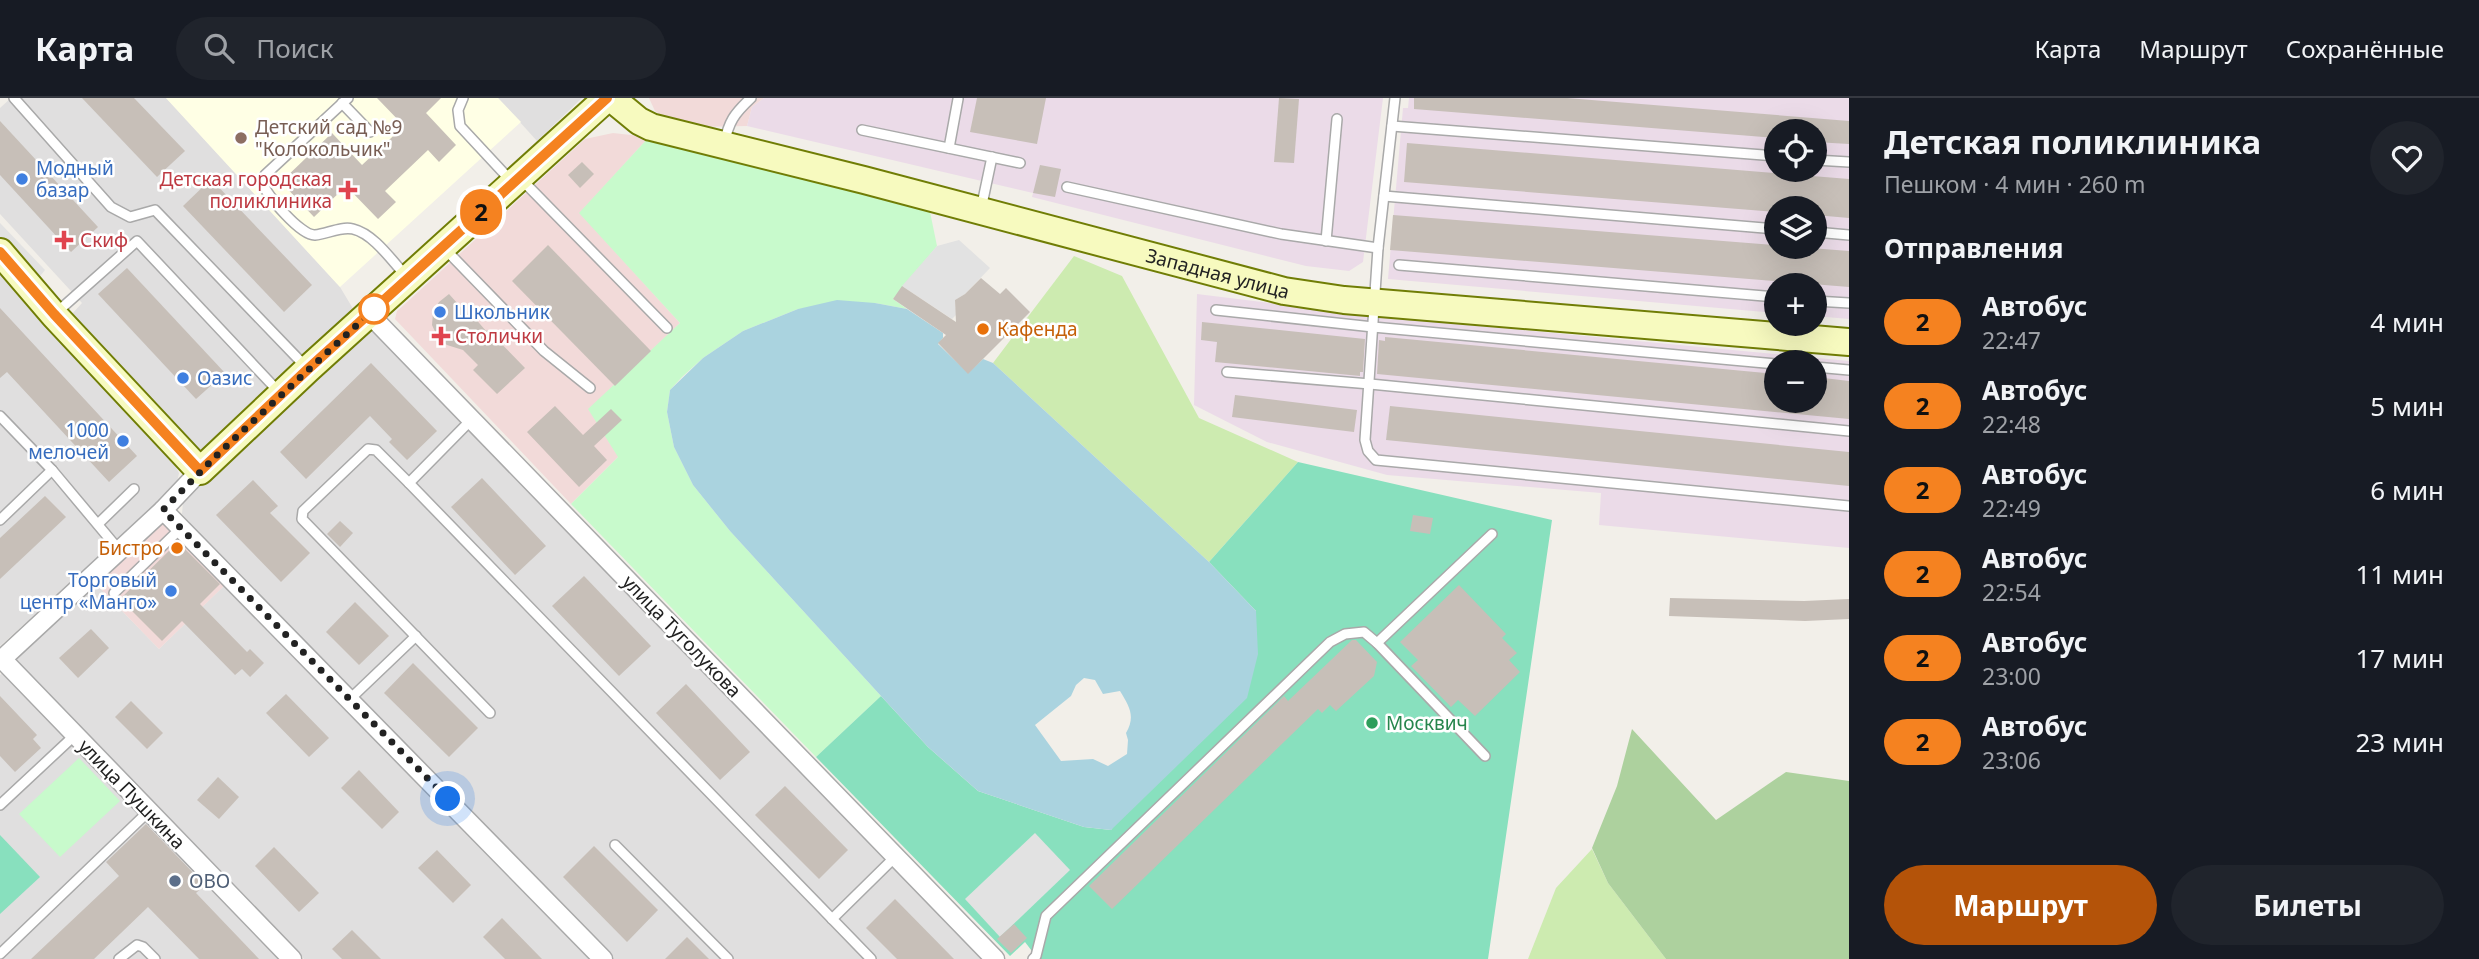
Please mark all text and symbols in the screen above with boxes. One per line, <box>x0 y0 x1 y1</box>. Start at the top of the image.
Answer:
search box <box>176 17 666 80</box>
text: Карта <box>35 26 134 71</box>
icon: search <box>200 29 238 67</box>
text: Поиск <box>256 30 333 66</box>
text: Карта <box>2034 32 2101 65</box>
text: Маршрут <box>2139 32 2248 65</box>
text: Сохранённые <box>2286 32 2444 65</box>
place label: Детский сад №9 "Колокольчик" <box>255 114 402 162</box>
map controls <box>1764 119 1827 413</box>
button: locate <box>1764 119 1827 182</box>
text: Детская поликлиника <box>1884 119 2261 164</box>
button: heart <box>2370 121 2444 195</box>
marker: Детский сад №9 "Колокольчик" <box>233 130 249 146</box>
place label: Модный базар <box>36 155 114 203</box>
place label: Детская городская поликлиника <box>159 166 332 214</box>
text: Пешком · 4 мин · 260 m <box>1884 168 2146 200</box>
marker: Модный базар <box>14 171 30 187</box>
marker: Детская городская поликлиника <box>338 180 358 200</box>
line badge: 2 <box>458 189 504 235</box>
text: 2 <box>474 195 488 228</box>
button: layers <box>1764 196 1827 259</box>
place label: Скиф <box>80 227 128 253</box>
marker: Скиф <box>54 230 74 250</box>
text: Отправления <box>1884 230 2063 266</box>
street label: Западная улица <box>1143 242 1292 305</box>
button: + <box>1764 273 1827 336</box>
text: Автобус <box>1982 288 2087 324</box>
unlabelled marker <box>359 294 389 324</box>
place label: Школьник <box>454 299 550 325</box>
marker: Школьник <box>432 304 448 320</box>
text: 4 мин <box>2370 304 2444 340</box>
text: 2 <box>1916 305 1929 338</box>
place label: Кафенда <box>997 316 1077 342</box>
marker: Кафенда <box>975 321 991 337</box>
place label: Столички <box>455 323 543 349</box>
text: 22:47 <box>1982 324 2041 356</box>
marker: Столички <box>433 328 449 344</box>
button: − <box>1764 350 1827 413</box>
place label: Оазис <box>197 365 252 391</box>
marker: Оазис <box>175 370 191 386</box>
text: Автобус <box>1982 372 2087 408</box>
text: 5 мин <box>2370 388 2444 424</box>
text: 2 <box>1916 389 1929 422</box>
text: 22:48 <box>1982 408 2041 440</box>
place label: 1000 мелочей <box>28 417 109 465</box>
marker: 1000 мелочей <box>115 433 131 449</box>
text: Автобус <box>1982 456 2087 492</box>
text: 6 мин <box>2370 472 2444 508</box>
text: 2 <box>1916 473 1929 506</box>
text: 22:49 <box>1982 492 2041 524</box>
place label: Бистро <box>98 535 163 561</box>
marker: Бистро <box>169 540 185 556</box>
text: Автобус <box>1982 540 2087 576</box>
text: 11 мин <box>2355 556 2444 592</box>
text: 2 <box>1916 557 1929 590</box>
place label: Торговый центр «Манго» <box>20 567 157 615</box>
street label: улица Туголукова <box>617 569 747 703</box>
text: 22:54 <box>1982 576 2041 608</box>
marker: Торговый центр «Манго» <box>163 583 179 599</box>
text: Автобус <box>1982 624 2087 660</box>
text: 17 мин <box>2355 640 2444 676</box>
text: 2 <box>1916 641 1929 674</box>
text: 23:00 <box>1982 660 2041 692</box>
text: Автобус <box>1982 708 2087 744</box>
place label: Москвич <box>1386 710 1468 736</box>
marker: Москвич <box>1364 715 1380 731</box>
text: 23 мин <box>2355 724 2444 760</box>
text: 2 <box>1916 725 1929 758</box>
street label: улица Пушкина <box>73 733 191 855</box>
text: 23:06 <box>1982 744 2041 776</box>
your location <box>430 781 465 816</box>
button: Маршрут <box>1884 865 2157 945</box>
button: Билеты <box>2171 865 2444 945</box>
place label: ОВО <box>189 868 230 894</box>
marker: ОВО <box>167 873 183 889</box>

